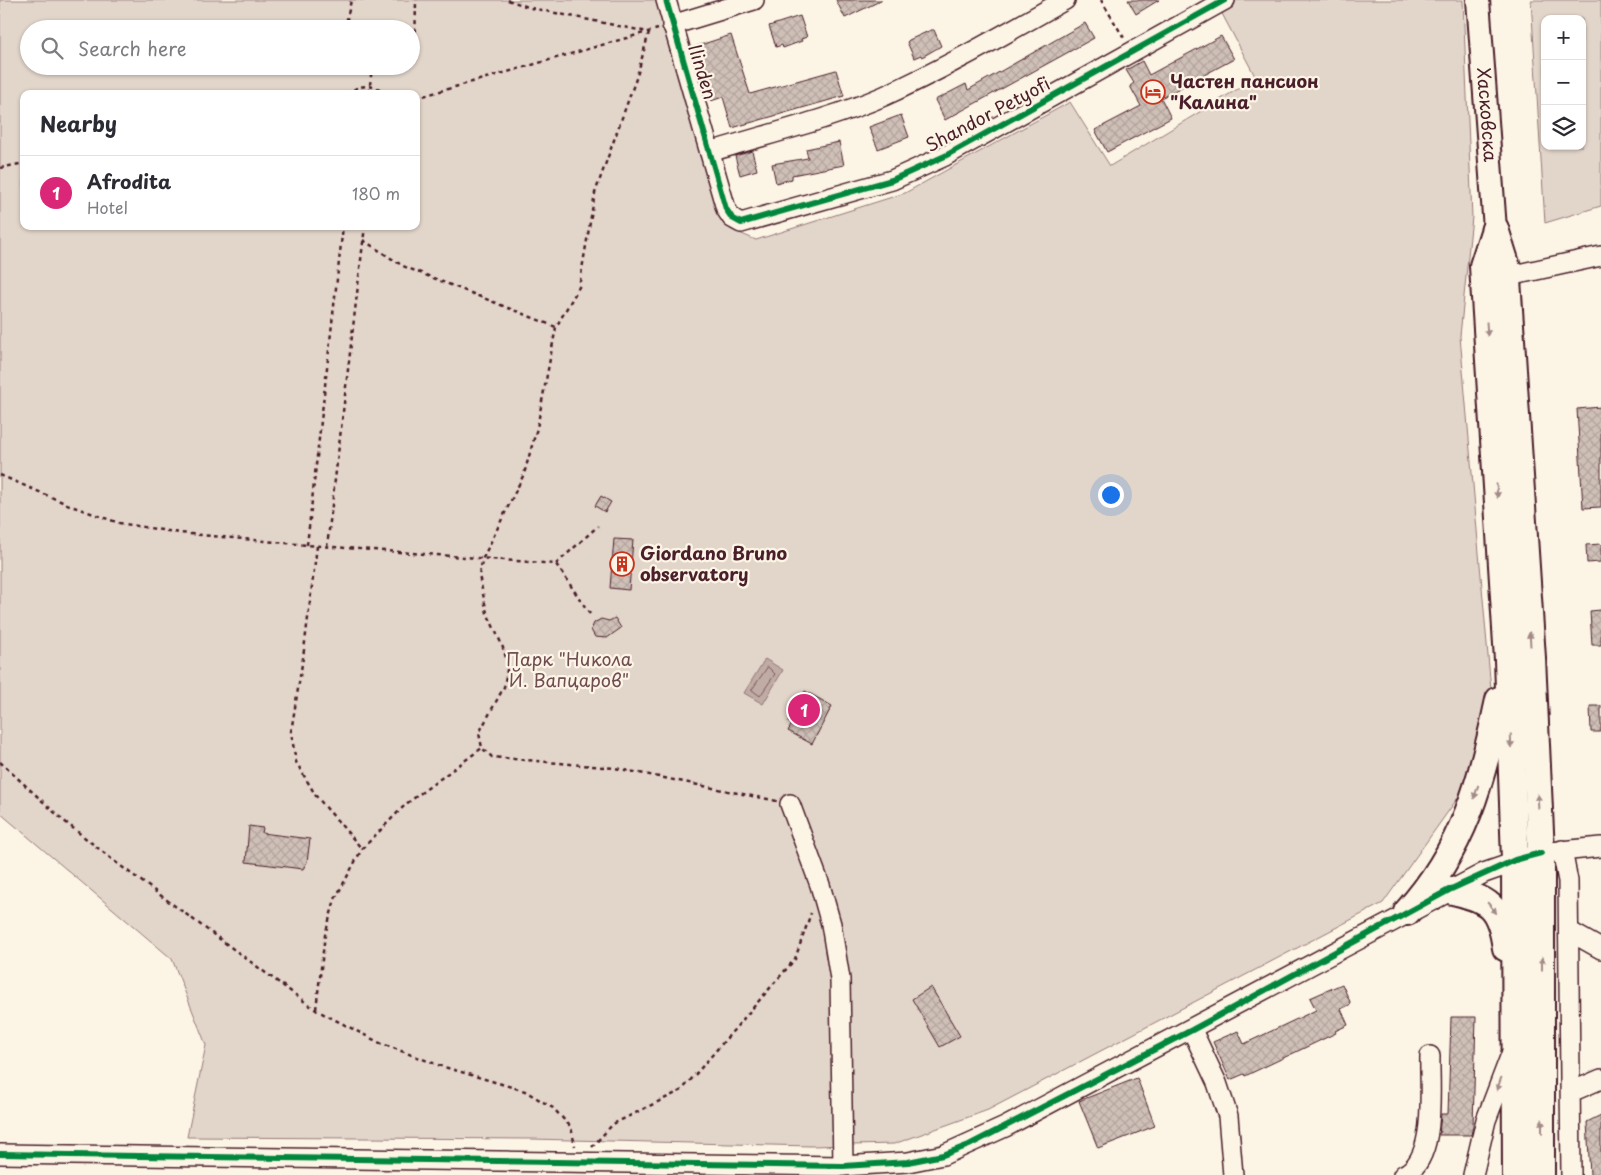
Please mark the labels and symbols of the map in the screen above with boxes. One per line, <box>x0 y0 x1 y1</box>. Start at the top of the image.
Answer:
street label: Ilinden <box>682 41 725 103</box>
place label: Частен пансион "Калина" <box>1170 67 1319 115</box>
street label: Хасковска <box>1471 67 1505 163</box>
street label: Shandor Petyofi <box>920 69 1055 158</box>
hotel icon: Частен пансион "Калина" <box>1140 79 1166 105</box>
one-way arrow <box>1483 321 1491 337</box>
your location <box>1098 482 1124 508</box>
one-way arrow <box>1493 484 1501 500</box>
place label: Giordano Bruno observatory <box>640 539 788 587</box>
building icon: Giordano Bruno observatory <box>609 551 635 577</box>
one-way arrow <box>1526 631 1534 647</box>
park label: Парк "Никола Й. Вапцаров" <box>506 645 633 693</box>
pin: 1 <box>788 691 820 729</box>
one-way arrow <box>1507 733 1515 749</box>
one-way arrow <box>1472 785 1479 800</box>
one-way arrow <box>1534 793 1542 809</box>
one-way arrow <box>1487 902 1498 915</box>
one-way arrow <box>1538 956 1546 972</box>
one-way arrow <box>1495 1077 1502 1092</box>
one-way arrow <box>1538 1118 1546 1134</box>

